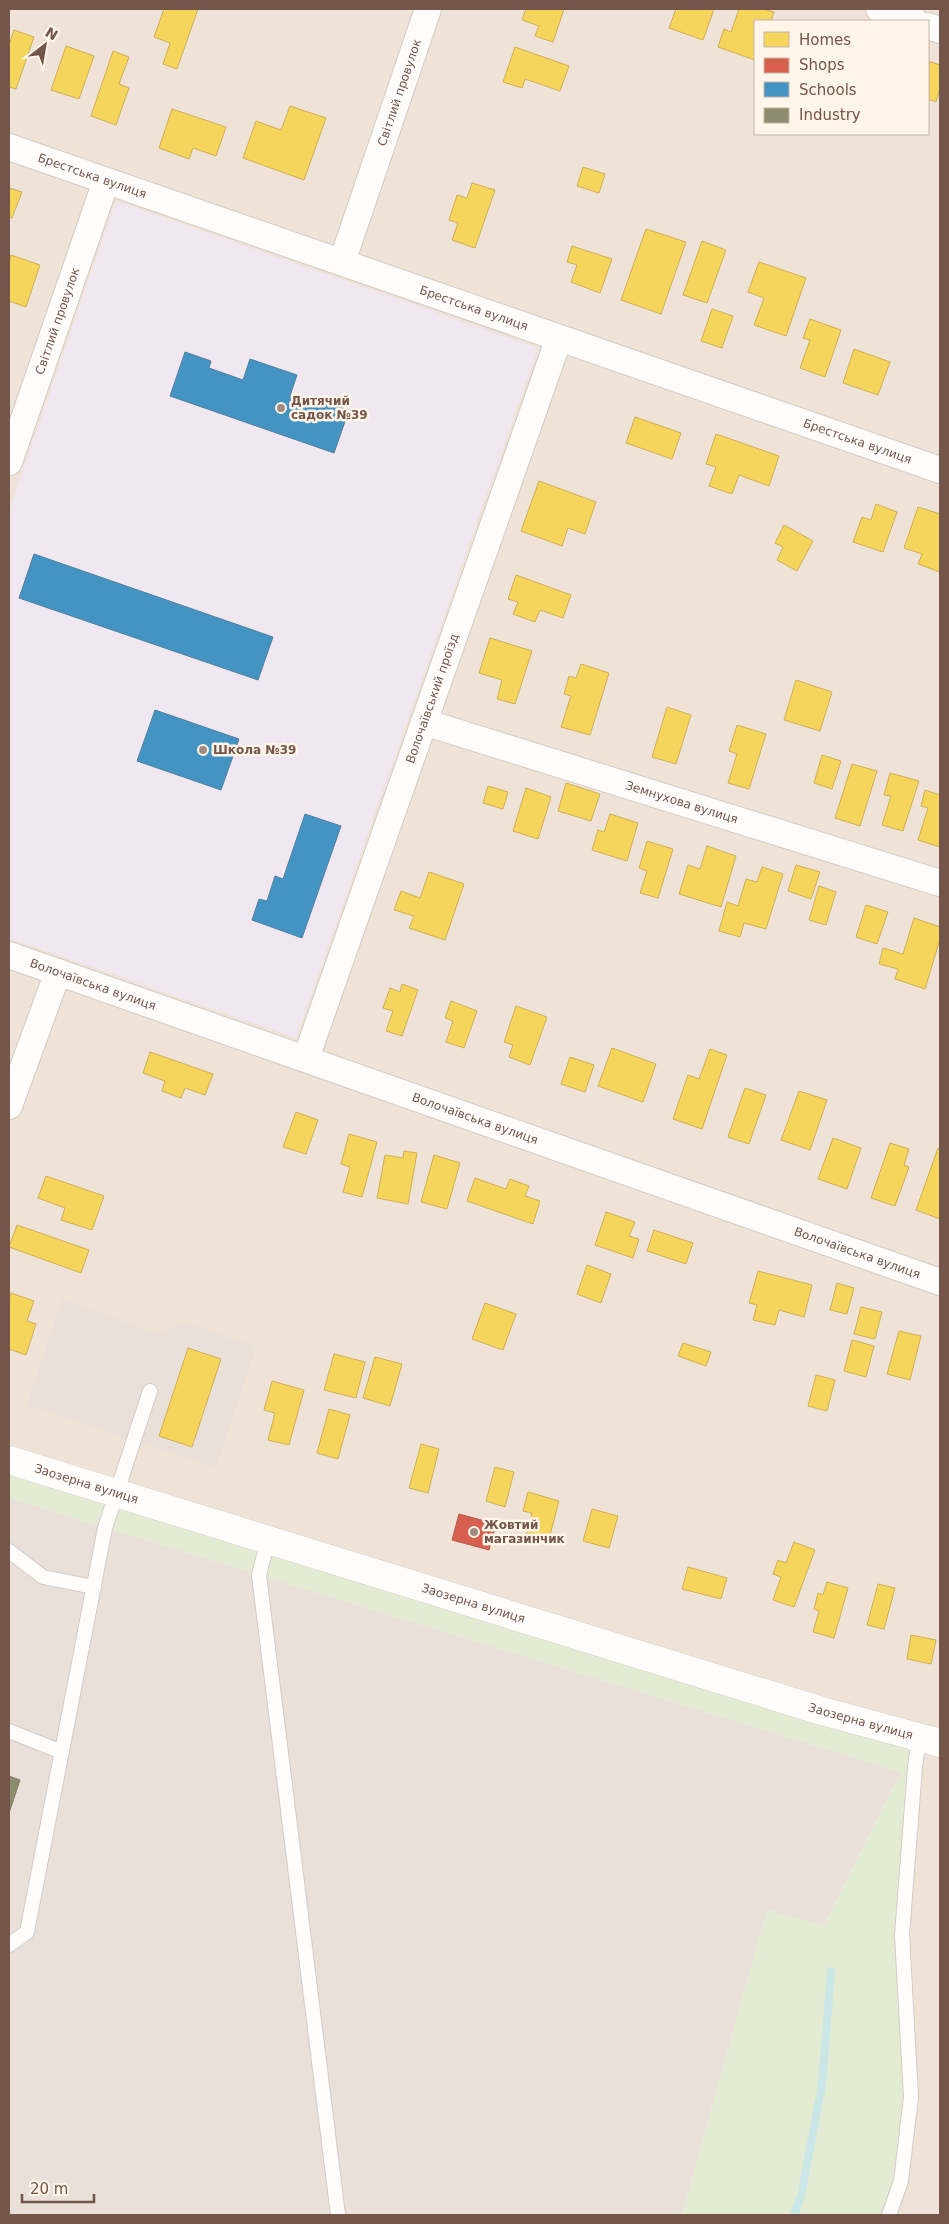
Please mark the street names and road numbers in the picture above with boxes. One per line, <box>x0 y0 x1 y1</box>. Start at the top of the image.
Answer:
street label: Світлий провулок <box>375 37 424 148</box>
street label: Брестська вулиця <box>36 151 148 201</box>
street label: Світлий провулок <box>33 266 83 376</box>
street label: Брестська вулиця <box>418 283 530 334</box>
street label: Брестська вулиця <box>801 416 914 467</box>
street label: Волочаївський проїзд <box>403 632 462 765</box>
street label: Земнухова вулиця <box>624 778 740 827</box>
street label: Волочаївська вулиця <box>28 956 158 1013</box>
street label: Волочаївська вулиця <box>410 1090 540 1147</box>
street label: Волочаївська вулиця <box>792 1224 922 1282</box>
street label: Заозерна вулиця <box>33 1461 140 1507</box>
street label: Заозерна вулиця <box>420 1581 527 1626</box>
street label: Заозерна вулиця <box>807 1700 915 1742</box>

